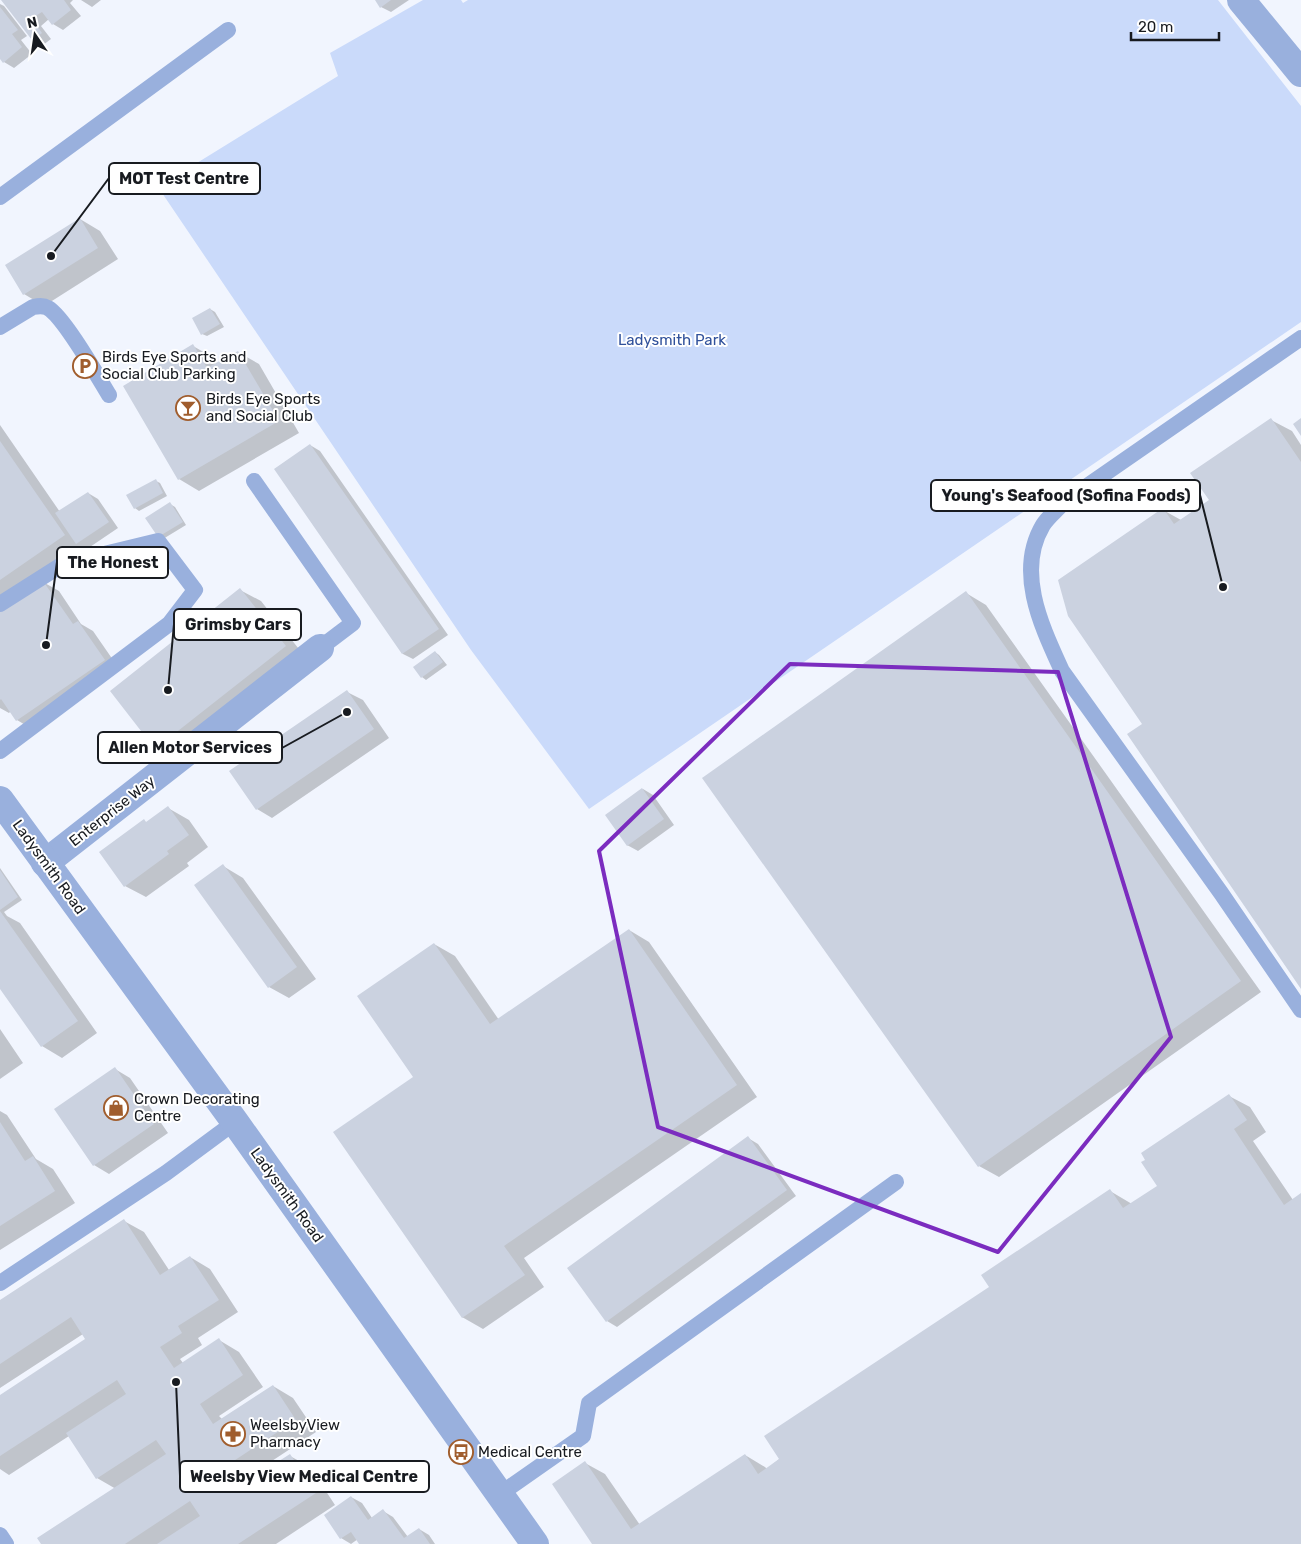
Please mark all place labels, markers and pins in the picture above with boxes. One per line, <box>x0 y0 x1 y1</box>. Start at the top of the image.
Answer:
callout: MOT Test Centre <box>109 163 260 194</box>
place label: Birds Eye Sports and Social Club Parking <box>102 348 246 383</box>
parking icon: Birds Eye Sports and Social Club Parking <box>72 353 98 379</box>
place label: Birds Eye Sports and Social Club <box>206 390 321 425</box>
bar icon: Birds Eye Sports and Social Club <box>175 395 201 421</box>
callout: Young's Seafood (Sofina Foods) <box>931 480 1200 511</box>
callout: The Honest <box>57 547 168 578</box>
callout: Grimsby Cars <box>174 609 301 640</box>
callout: Allen Motor Services <box>98 732 282 763</box>
place label: Crown Decorating Centre <box>134 1090 260 1125</box>
shop icon: Crown Decorating Centre <box>103 1095 129 1121</box>
place label: WeelsbyView Pharmacy <box>250 1416 340 1451</box>
pharmacy icon: WeelsbyView Pharmacy <box>220 1421 246 1447</box>
bus stop icon: Medical Centre <box>448 1439 474 1465</box>
place label: Medical Centre <box>478 1443 582 1461</box>
callout: Weelsby View Medical Centre <box>180 1461 429 1492</box>

